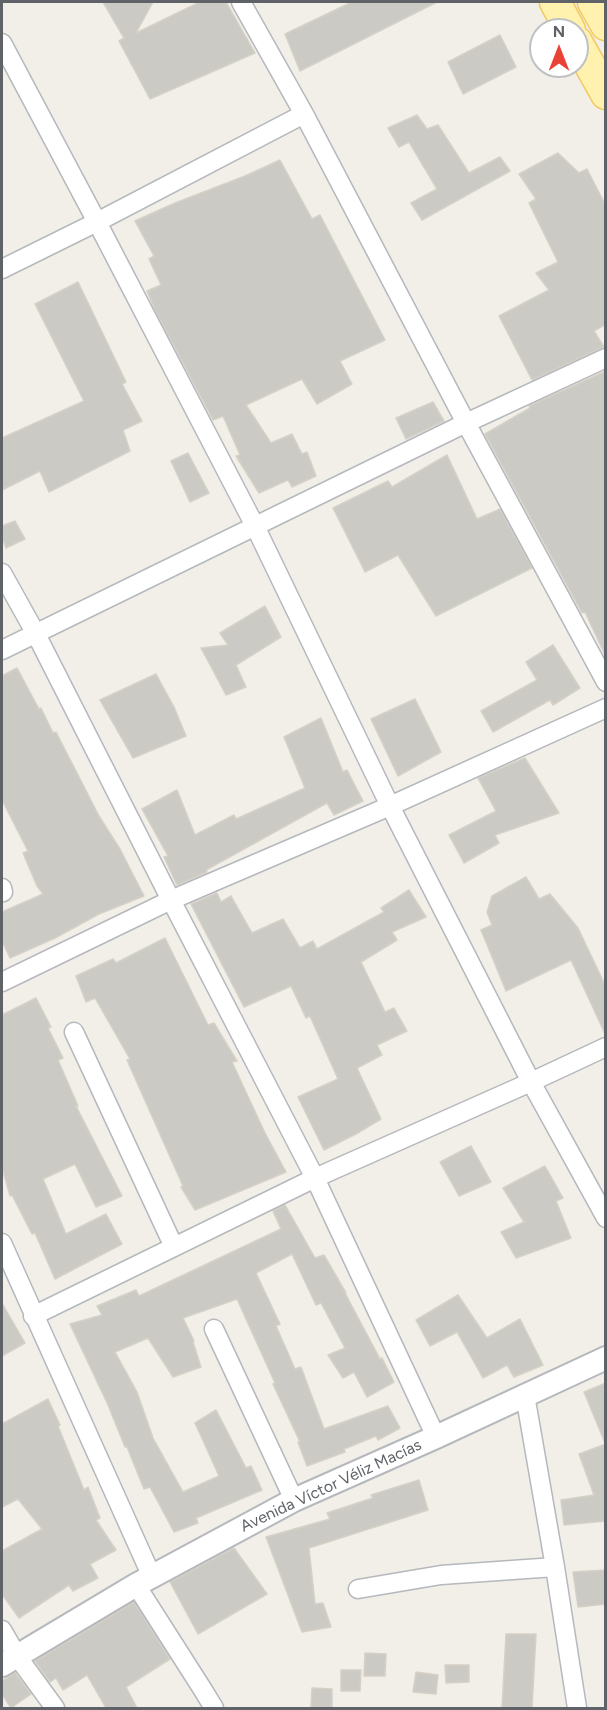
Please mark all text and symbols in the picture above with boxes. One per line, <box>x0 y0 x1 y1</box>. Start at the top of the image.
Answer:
north arrow <box>529 18 589 78</box>
text: N <box>553 22 565 41</box>
street label: Avenida Víctor Véliz Macías <box>237 1436 425 1536</box>

